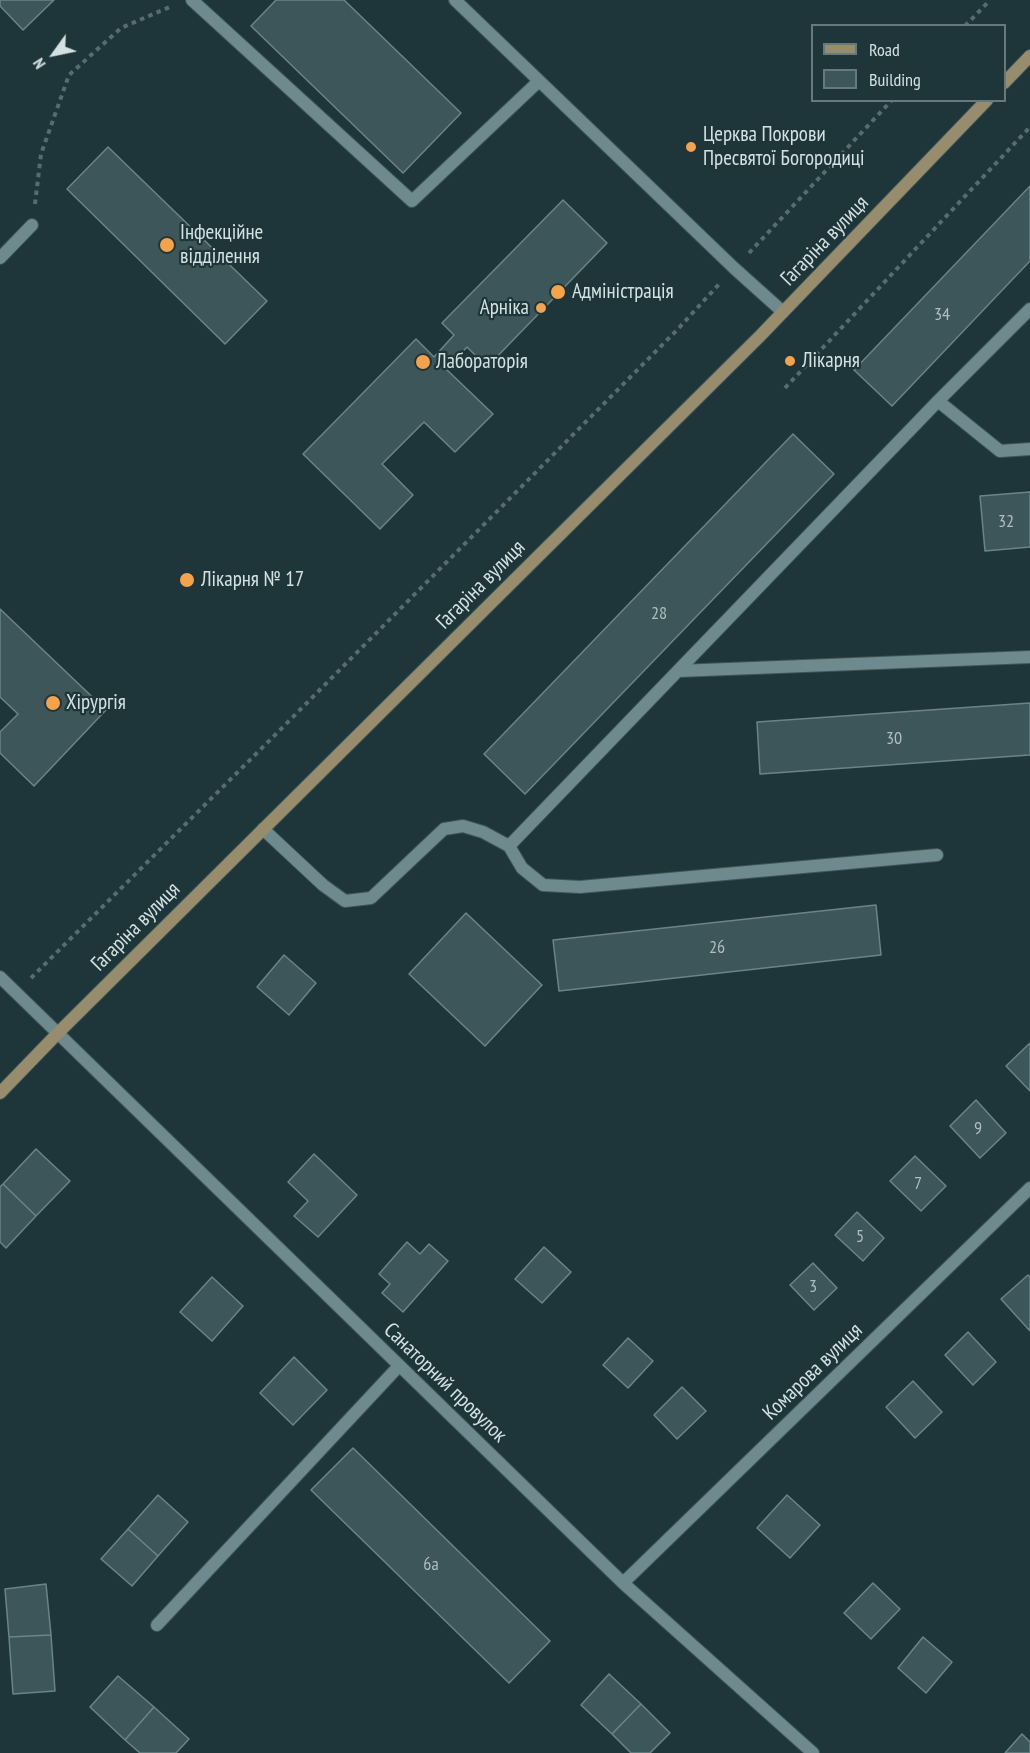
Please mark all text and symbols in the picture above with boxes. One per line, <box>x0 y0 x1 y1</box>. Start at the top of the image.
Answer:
north arrow <box>24 24 84 84</box>
legend <box>811 24 1006 102</box>
text: Road <box>869 38 900 61</box>
text: N <box>28 55 50 73</box>
text: Building <box>869 68 921 91</box>
place label: Церква Покрови Пресвятої Богородиці <box>703 122 865 172</box>
marker: Церква Покрови Пресвятої Богородиці <box>684 140 698 154</box>
street label: Гагаріна вулиця <box>776 191 874 291</box>
place label: Інфекційне відділення <box>180 220 263 270</box>
marker: Інфекційне відділення <box>158 236 176 254</box>
place label: Адміністрація <box>572 279 674 305</box>
marker: Адміністрація <box>549 283 567 301</box>
place label: Арніка <box>480 295 529 321</box>
marker: Арніка <box>534 301 548 315</box>
house number: 34 <box>934 304 950 326</box>
place label: Лікарня <box>802 348 860 374</box>
place label: Лабораторія <box>436 349 528 375</box>
marker: Лабораторія <box>414 353 432 371</box>
marker: Лікарня <box>783 354 797 368</box>
house number: 32 <box>998 511 1014 533</box>
street label: Гагаріна вулиця <box>431 535 531 635</box>
place label: Лікарня № 17 <box>201 567 304 593</box>
marker: Лікарня № 17 <box>178 571 196 589</box>
house number: 28 <box>651 603 667 625</box>
place label: Хірургія <box>66 690 126 716</box>
marker: Хірургія <box>44 694 62 712</box>
house number: 30 <box>886 728 902 750</box>
street label: Гагаріна вулиця <box>86 877 186 977</box>
house number: 26 <box>709 937 725 959</box>
house number: 9 <box>974 1118 982 1140</box>
house number: 7 <box>914 1173 922 1195</box>
house number: 5 <box>856 1226 864 1248</box>
house number: 3 <box>809 1276 817 1298</box>
street label: Санаторний провулок <box>378 1318 512 1448</box>
street label: Комарова вулиця <box>758 1318 868 1426</box>
house number: 6а <box>423 1554 439 1576</box>

